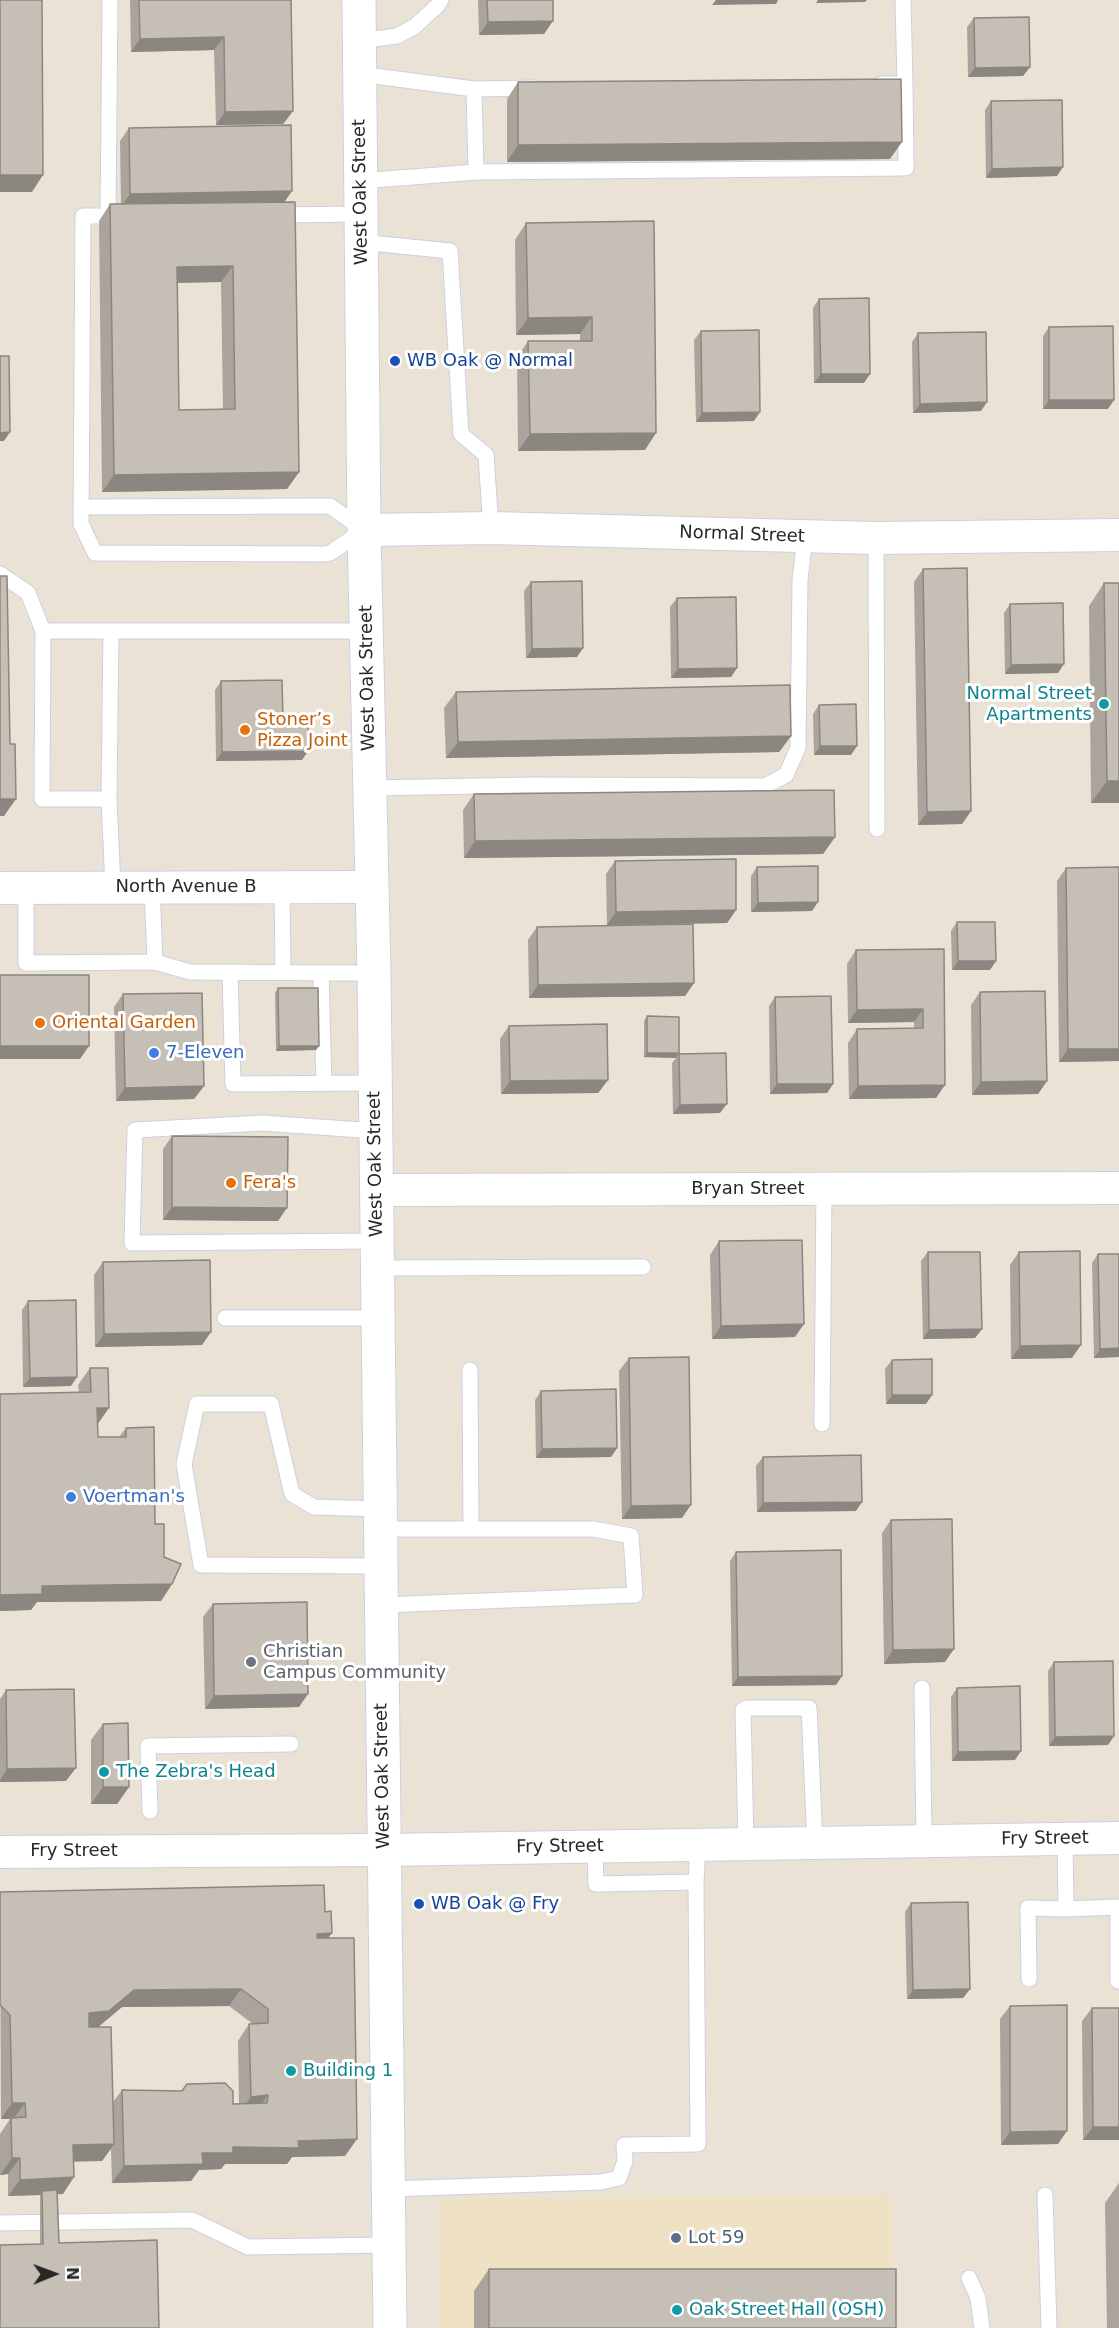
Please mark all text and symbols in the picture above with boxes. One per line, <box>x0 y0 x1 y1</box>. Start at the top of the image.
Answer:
street label: West Oak Street <box>349 119 373 265</box>
place label: WB Oak @ Normal <box>407 350 573 372</box>
marker: WB Oak @ Normal <box>388 354 402 368</box>
street label: Normal Street <box>679 522 805 548</box>
street label: West Oak Street <box>356 605 380 751</box>
place label: Normal Street Apartments <box>966 683 1092 726</box>
marker: Normal Street Apartments <box>1097 697 1111 711</box>
place label: Stoner’s Pizza Joint <box>257 709 348 752</box>
marker: Stoner’s Pizza Joint <box>238 723 252 737</box>
street label: North Avenue B <box>115 876 257 898</box>
place label: Oriental Garden <box>52 1012 196 1034</box>
marker: Oriental Garden <box>33 1016 47 1030</box>
place label: 7-Eleven <box>166 1042 245 1064</box>
marker: 7-Eleven <box>147 1046 161 1060</box>
street label: West Oak Street <box>364 1091 388 1237</box>
place label: Fera's <box>243 1172 296 1194</box>
marker: Fera's <box>224 1176 238 1190</box>
street label: Bryan Street <box>691 1178 805 1200</box>
place label: Voertman's <box>83 1486 185 1508</box>
marker: Voertman's <box>64 1490 78 1504</box>
place label: Christian Campus Community <box>263 1641 446 1684</box>
marker: Christian Campus Community <box>244 1655 258 1669</box>
street label: West Oak Street <box>371 1703 395 1849</box>
place label: The Zebra's Head <box>116 1761 276 1783</box>
marker: The Zebra's Head <box>97 1765 111 1779</box>
street label: Fry Street <box>1001 1827 1089 1851</box>
street label: Fry Street <box>516 1835 604 1859</box>
street label: Fry Street <box>30 1840 118 1862</box>
place label: WB Oak @ Fry <box>431 1893 559 1915</box>
marker: WB Oak @ Fry <box>412 1897 426 1911</box>
place label: Building 1 <box>303 2060 393 2082</box>
marker: Building 1 <box>284 2064 298 2078</box>
place label: Lot 59 <box>688 2227 744 2249</box>
marker: Lot 59 <box>669 2231 683 2245</box>
north arrow <box>24 2244 84 2304</box>
text: N <box>63 2267 82 2281</box>
place label: Oak Street Hall (OSH) <box>689 2299 884 2321</box>
marker: Oak Street Hall (OSH) <box>670 2303 684 2317</box>

